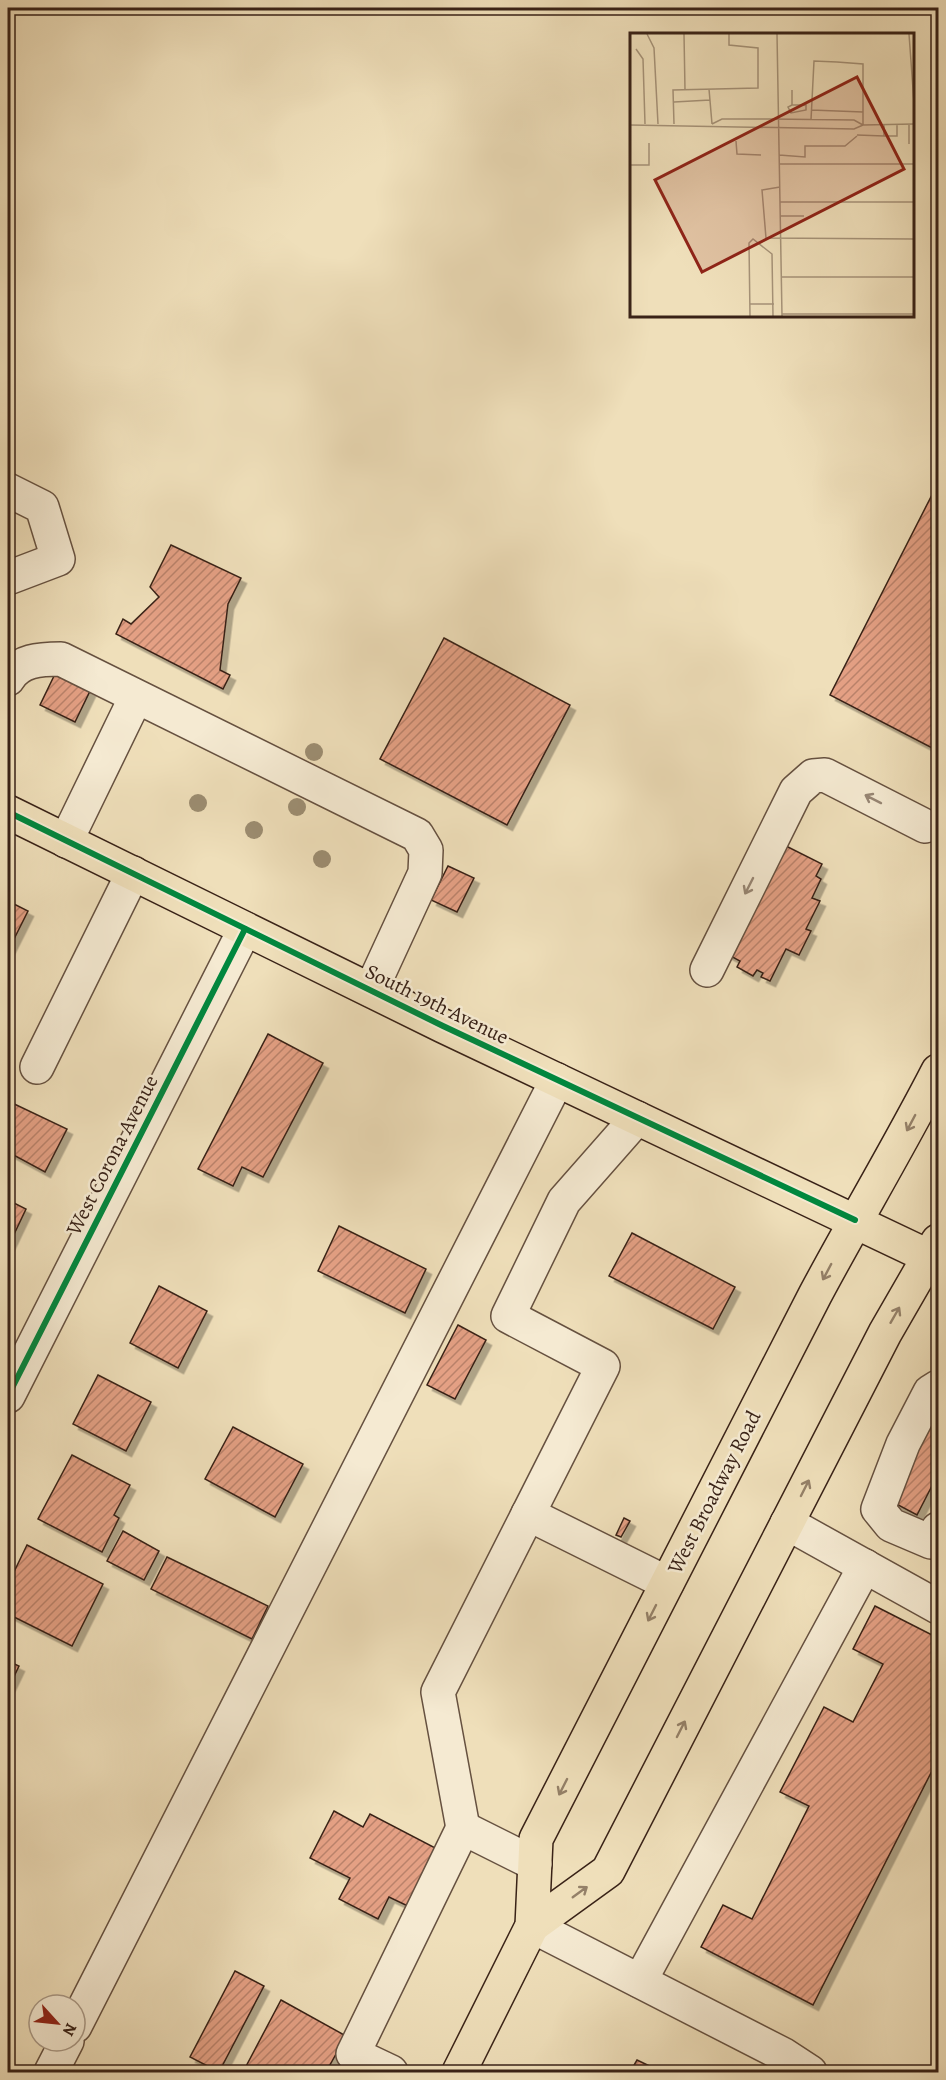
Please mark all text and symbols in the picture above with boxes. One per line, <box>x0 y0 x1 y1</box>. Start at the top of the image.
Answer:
inset map <box>630 33 913 316</box>
one-way arrow <box>865 793 883 804</box>
one-way arrow <box>743 877 754 895</box>
street label: South 19th Avenue <box>361 957 513 1051</box>
street label: West Corona Avenue <box>59 1070 165 1241</box>
one-way arrow <box>905 1114 917 1131</box>
one-way arrow <box>821 1263 833 1280</box>
one-way arrow <box>889 1307 901 1324</box>
street label: West Broadway Road <box>660 1405 768 1579</box>
one-way arrow <box>800 1480 811 1498</box>
one-way arrow <box>646 1604 657 1622</box>
one-way arrow <box>676 1720 687 1738</box>
one-way arrow <box>557 1778 569 1795</box>
one-way arrow <box>571 1885 587 1898</box>
north arrow <box>27 1993 87 2053</box>
text: N <box>57 2019 82 2040</box>

